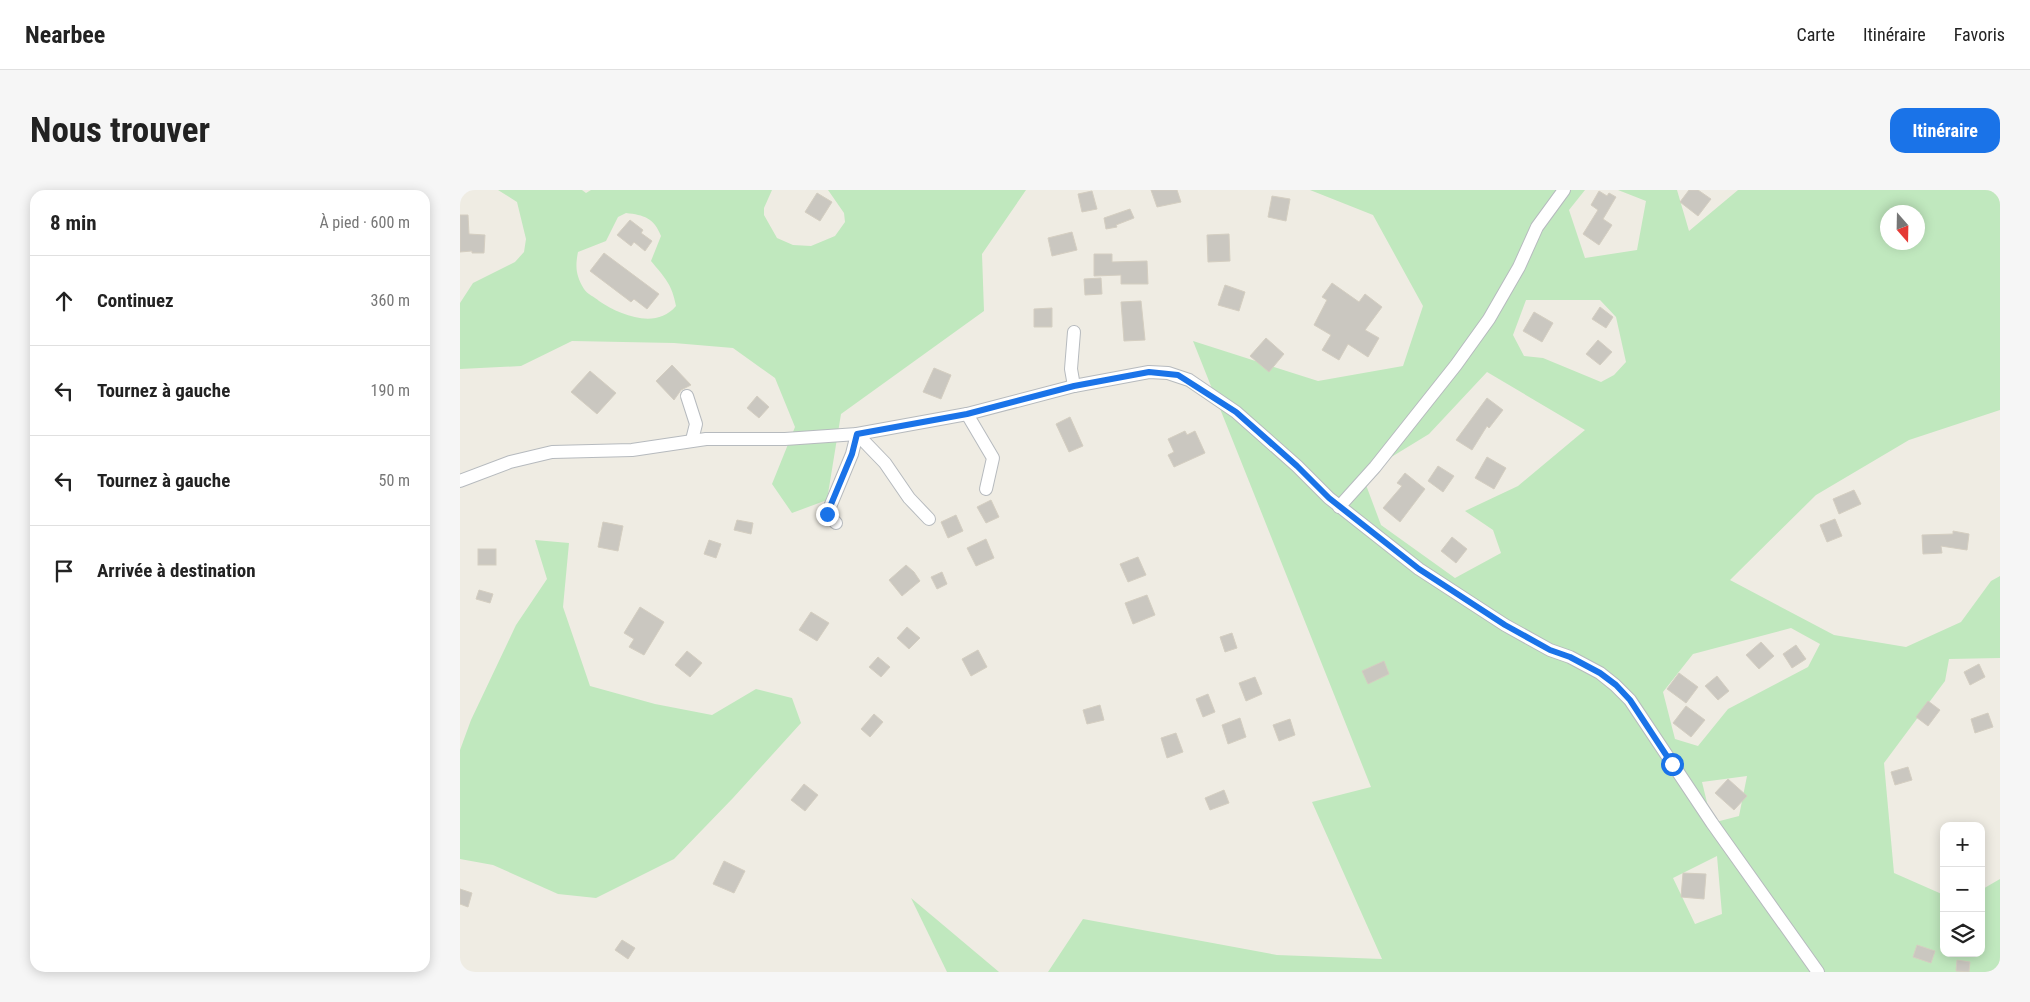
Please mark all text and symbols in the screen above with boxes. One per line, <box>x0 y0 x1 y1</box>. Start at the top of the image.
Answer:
text: Nearbee <box>25 21 105 49</box>
text: Carte <box>1796 24 1835 45</box>
text: Itinéraire <box>1863 24 1926 45</box>
text: Favoris <box>1954 24 2005 45</box>
button: Itinéraire <box>1890 108 2000 153</box>
text: Nous trouver <box>30 110 210 151</box>
north arrow <box>1880 205 1925 250</box>
text: 8 min <box>50 211 97 235</box>
text: À pied · 600 m <box>319 213 410 232</box>
icon: ahead <box>50 287 78 315</box>
text: Continuez <box>97 289 174 312</box>
text: 360 m <box>371 291 410 310</box>
icon: left <box>50 377 78 405</box>
text: Tournez à gauche <box>97 379 230 402</box>
text: 190 m <box>371 381 410 400</box>
icon: left <box>50 467 78 495</box>
text: Tournez à gauche <box>97 469 230 492</box>
text: 50 m <box>378 471 410 490</box>
route end <box>816 503 839 526</box>
icon: arrive <box>50 557 78 585</box>
text: Arrivée à destination <box>97 559 256 582</box>
route start <box>1661 753 1684 776</box>
map controls <box>1940 822 1985 957</box>
button: + <box>1940 822 1985 867</box>
button: − <box>1940 867 1985 912</box>
button: layers <box>1940 912 1985 957</box>

